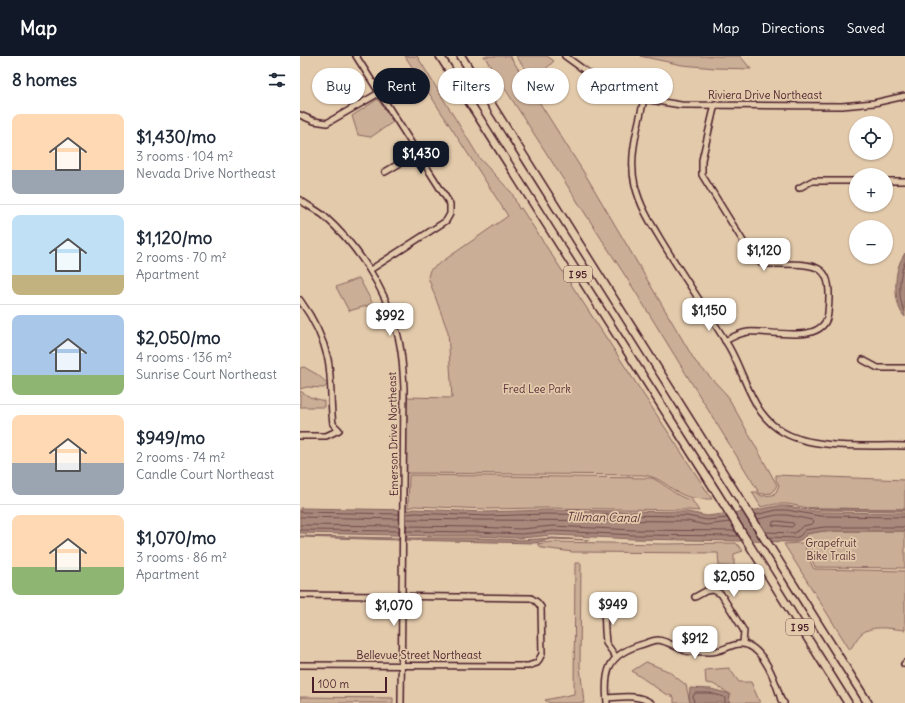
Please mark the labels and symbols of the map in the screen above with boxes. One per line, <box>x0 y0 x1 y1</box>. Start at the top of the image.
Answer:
street label: Riviera Drive Northeast <box>708 88 822 102</box>
pin: $1,430 <box>388 141 454 175</box>
pin: $1,120 <box>731 238 797 272</box>
road number: I 95 <box>564 266 592 282</box>
pin: $1,150 <box>676 298 742 332</box>
pin: $992 <box>366 303 414 337</box>
street label: Emerson Drive Northeast <box>385 371 401 496</box>
park label: Fred Lee Park <box>503 382 571 396</box>
water label: Tillman Canal <box>567 509 642 525</box>
park label: Grapefruit Bike Trails <box>805 536 857 563</box>
pin: $2,050 <box>701 564 767 598</box>
pin: $949 <box>589 592 637 626</box>
pin: $1,070 <box>361 593 427 627</box>
road number: I 95 <box>786 619 814 635</box>
pin: $912 <box>671 626 719 660</box>
street label: Bellevue Street Northeast <box>356 648 482 662</box>
scale bar <box>312 675 387 694</box>

